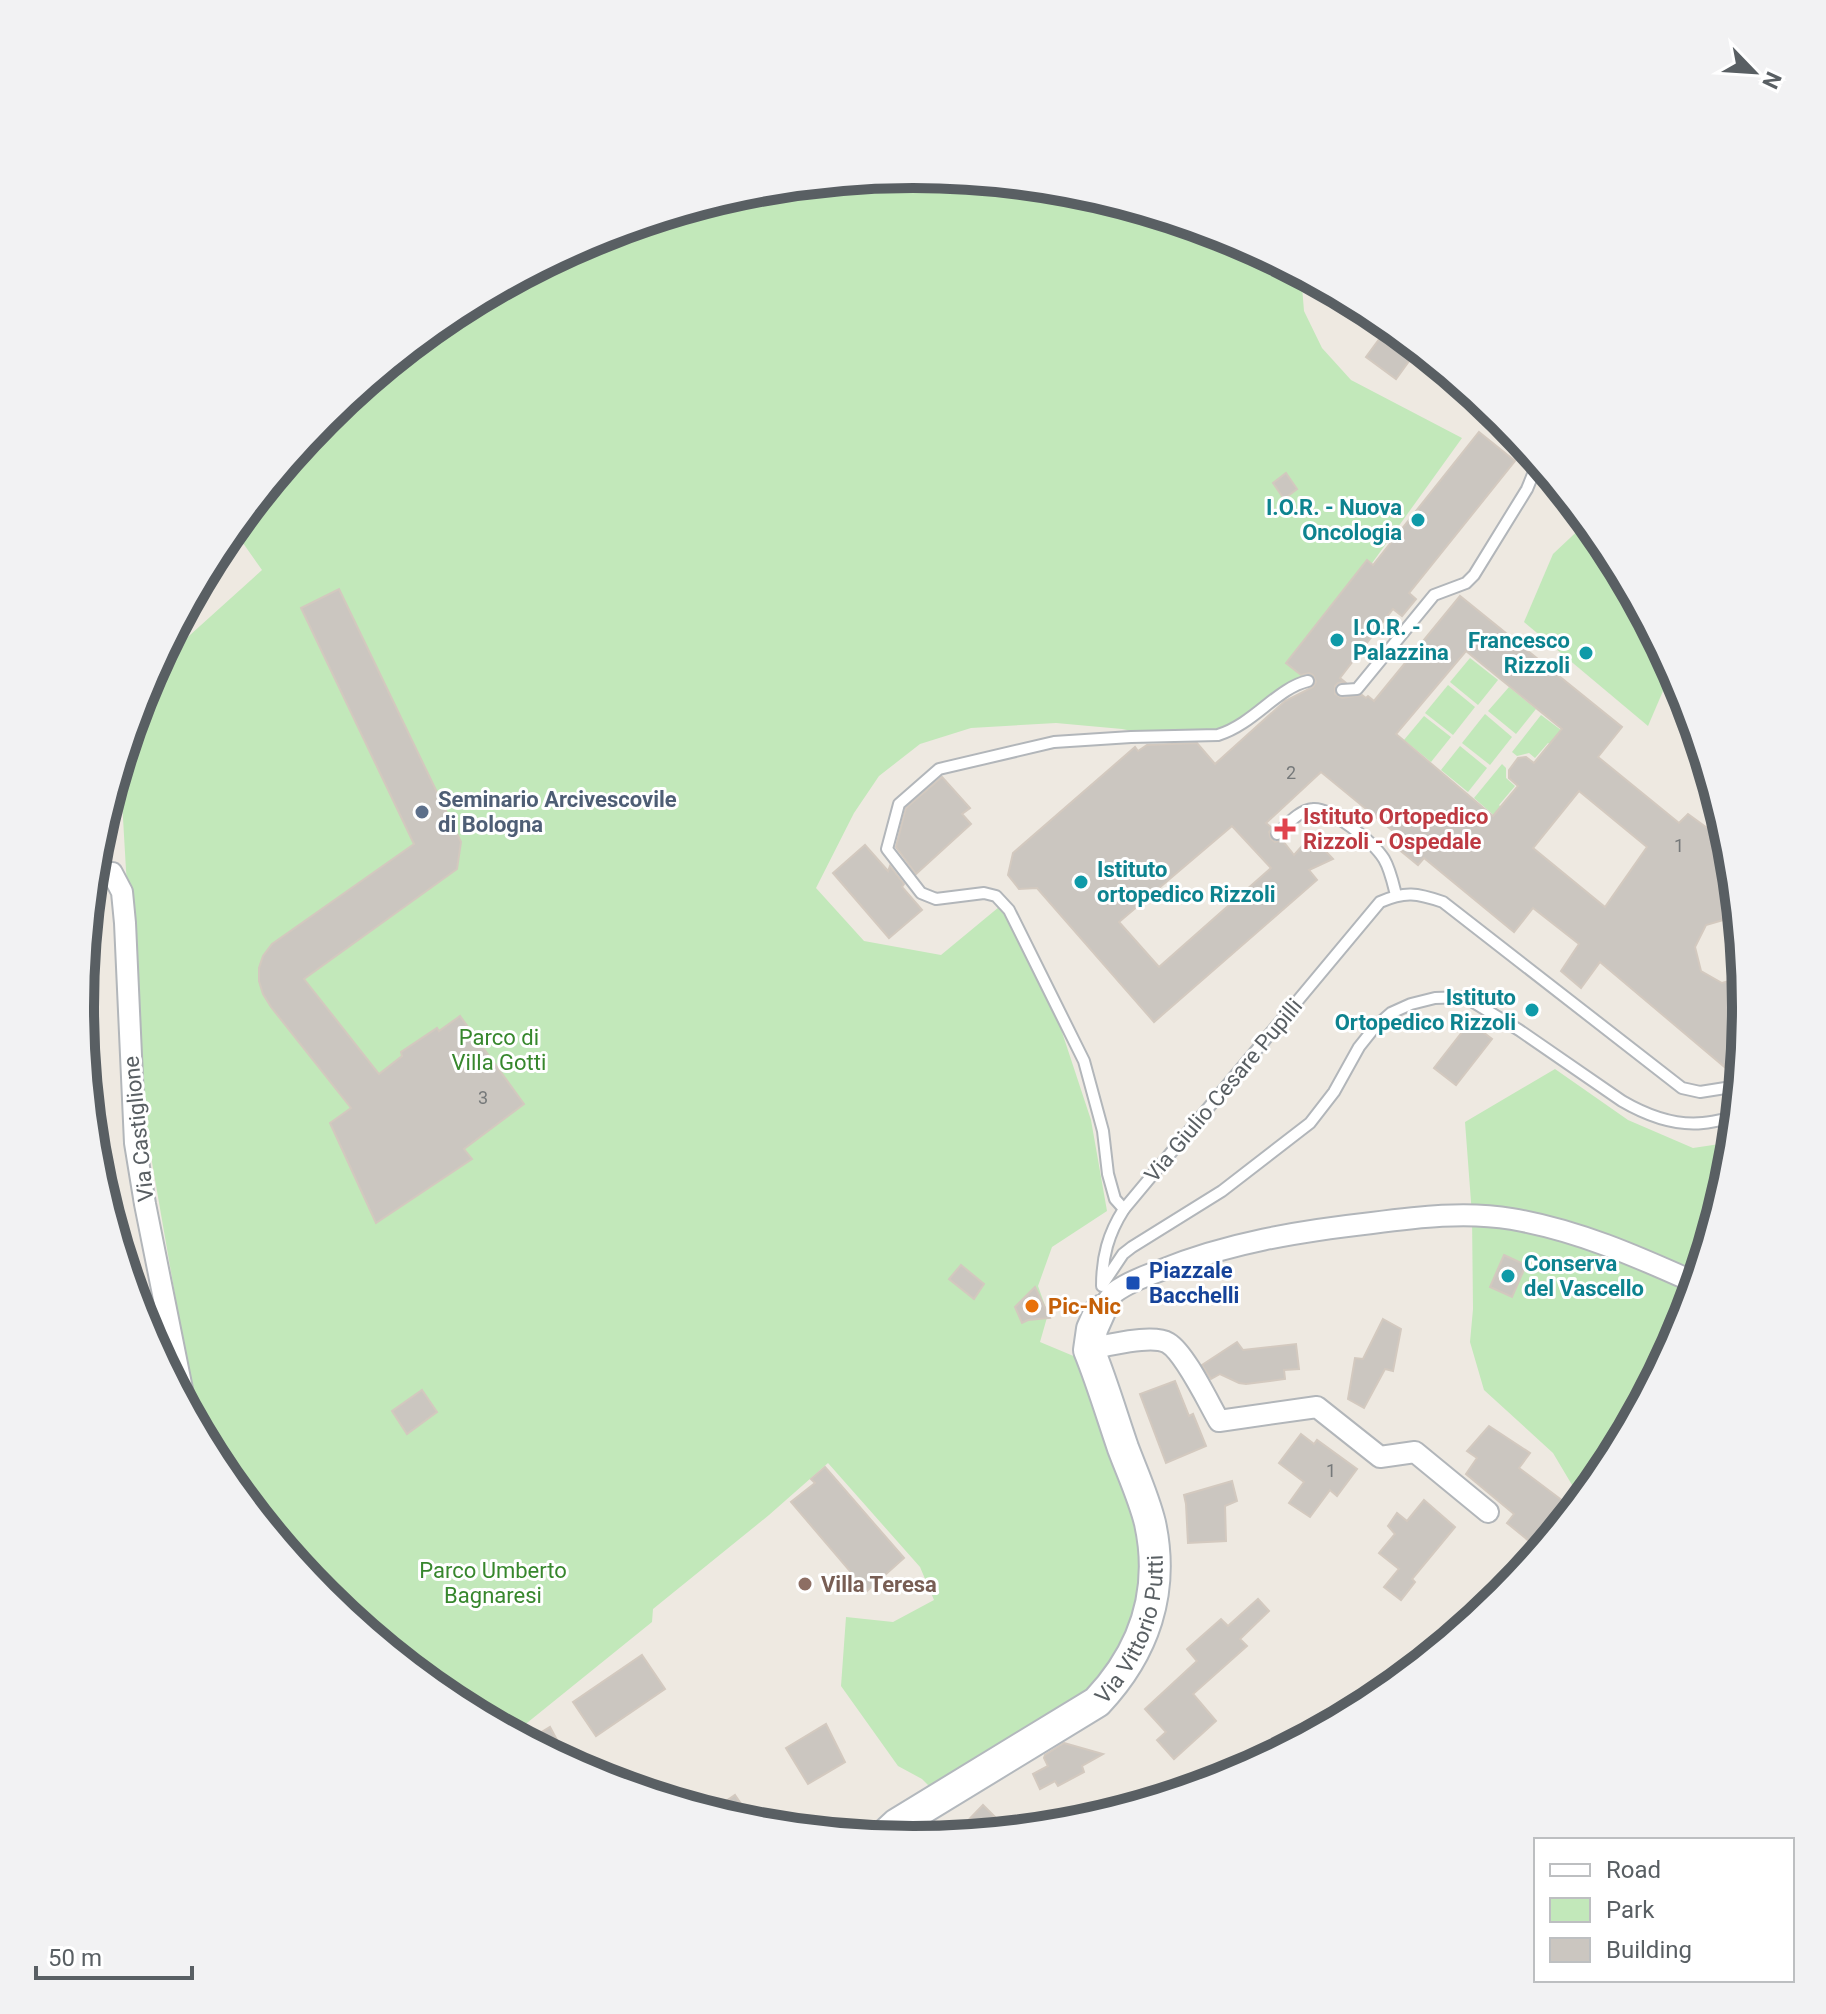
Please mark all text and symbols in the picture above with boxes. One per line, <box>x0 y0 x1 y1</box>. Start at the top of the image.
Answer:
north arrow <box>1714 32 1794 112</box>
text: N <box>1757 68 1786 93</box>
place label: I.O.R. - Nuova Oncologia <box>1266 495 1402 545</box>
marker: I.O.R. - Nuova Oncologia <box>1409 511 1427 529</box>
place label: I.O.R. - Palazzina <box>1353 615 1449 665</box>
place label: Francesco Rizzoli <box>1468 628 1570 678</box>
marker: I.O.R. - Palazzina <box>1328 631 1346 649</box>
marker: Francesco Rizzoli <box>1577 644 1595 662</box>
house number: 2 <box>1286 762 1296 783</box>
place label: Seminario Arcivescovile di Bologna <box>438 787 677 837</box>
marker: Seminario Arcivescovile di Bologna <box>413 803 431 821</box>
place label: Istituto Ortopedico Rizzoli - Ospedale <box>1303 804 1489 854</box>
marker: Istituto Ortopedico Rizzoli - Ospedale <box>1274 818 1296 840</box>
house number: 1 <box>1674 835 1684 856</box>
place label: Istituto ortopedico Rizzoli <box>1097 857 1276 907</box>
marker: Istituto ortopedico Rizzoli <box>1072 873 1090 891</box>
place label: Istituto Ortopedico Rizzoli <box>1335 985 1516 1035</box>
street label: Via Giulio Cesare Pupilli <box>1139 994 1307 1187</box>
marker: Istituto Ortopedico Rizzoli <box>1523 1001 1541 1019</box>
park label: Parco di Villa Gotti <box>452 1025 546 1075</box>
street label: Via Castiglione <box>118 1055 159 1203</box>
house number: 3 <box>478 1087 488 1108</box>
place label: Conserva del Vascello <box>1524 1251 1644 1301</box>
place label: Piazzale Bacchelli <box>1149 1258 1239 1308</box>
marker: Conserva del Vascello <box>1499 1267 1517 1285</box>
marker: Piazzale Bacchelli <box>1124 1274 1142 1292</box>
place label: Pic-Nic <box>1048 1294 1121 1319</box>
marker: Pic-Nic <box>1023 1297 1041 1315</box>
house number: 1 <box>1326 1460 1336 1481</box>
street label: Via Vittorio Putti <box>1090 1554 1168 1708</box>
park label: Parco Umberto Bagnaresi <box>419 1558 567 1608</box>
place label: Villa Teresa <box>821 1572 937 1597</box>
marker: Villa Teresa <box>796 1575 814 1593</box>
legend <box>1534 1838 1794 1982</box>
text: Road <box>1606 1856 1661 1884</box>
text: Park <box>1606 1896 1655 1924</box>
scale bar <box>36 1930 192 1980</box>
text: Building <box>1606 1936 1692 1964</box>
text: 50 m <box>48 1944 102 1972</box>

